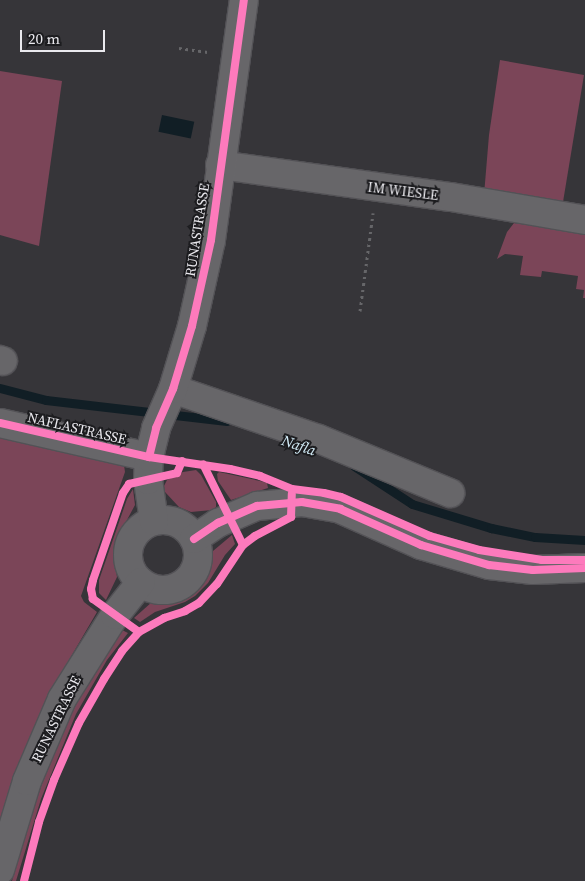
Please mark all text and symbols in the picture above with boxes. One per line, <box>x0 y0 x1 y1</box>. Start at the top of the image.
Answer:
scale bar <box>22 20 108 52</box>
text: 20 m <box>28 28 60 49</box>
street label: IM WIESLE <box>366 178 440 204</box>
street label: RUNASTRASSE <box>181 182 213 278</box>
street label: NAFLASTRASSE <box>26 408 128 448</box>
water label: Nafla <box>280 431 318 459</box>
street label: RUNASTRASSE <box>28 673 84 765</box>

